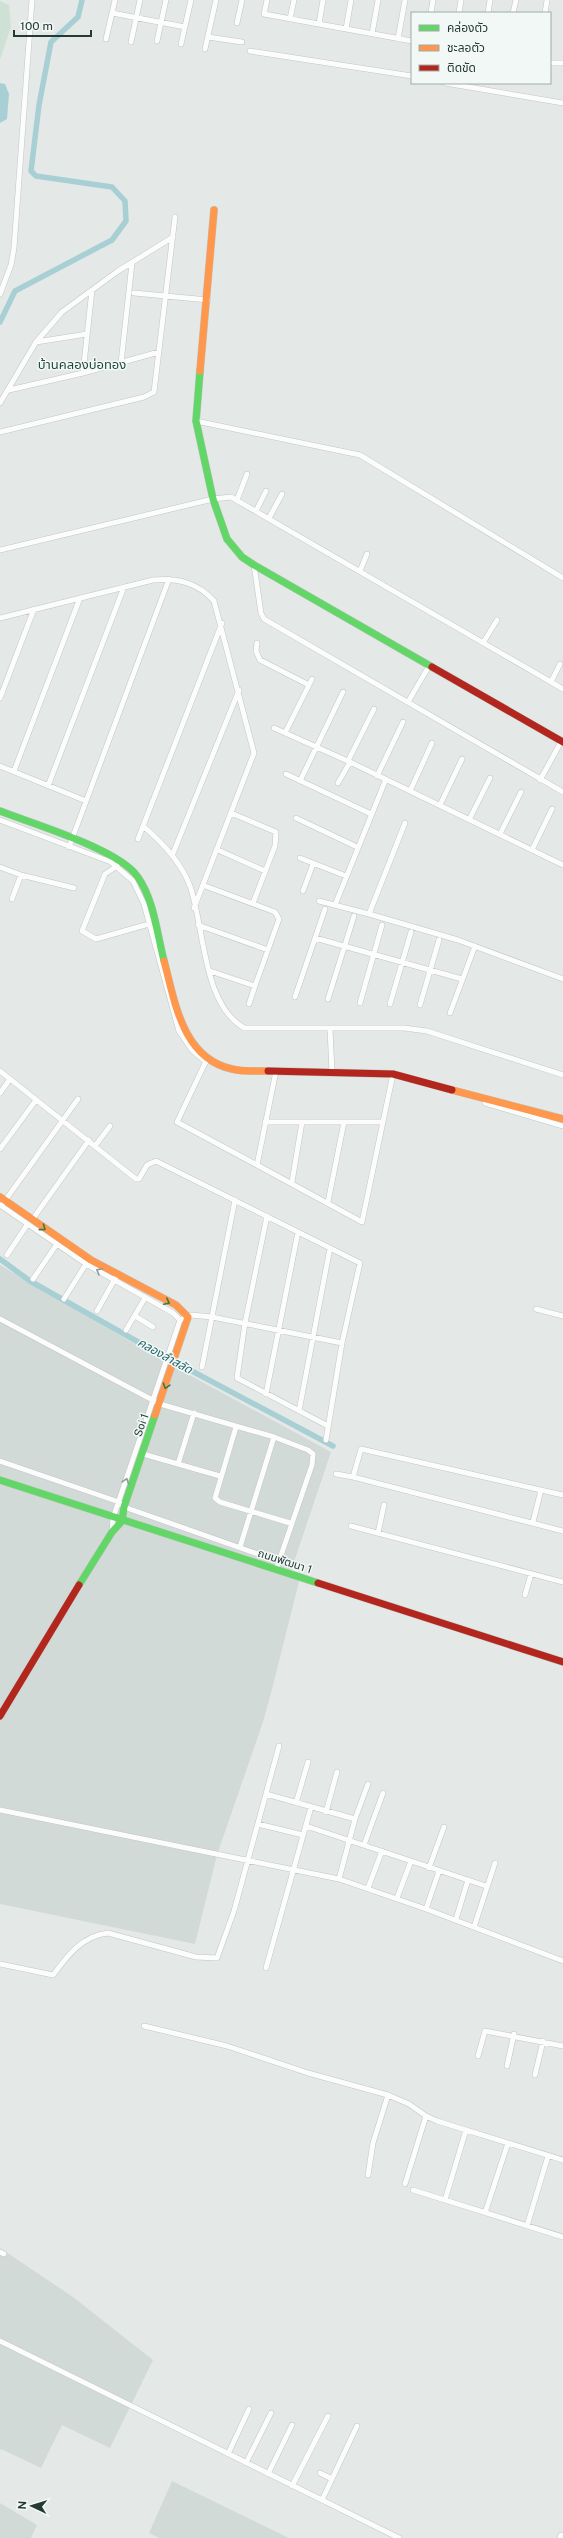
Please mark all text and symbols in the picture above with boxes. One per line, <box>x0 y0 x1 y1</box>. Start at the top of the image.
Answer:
scale bar <box>14 12 91 38</box>
legend <box>411 12 551 84</box>
text: 100 m <box>20 19 53 33</box>
text: คล่องตัว <box>447 21 488 35</box>
text: ชะลอตัว <box>447 41 485 55</box>
text: ติดขัด <box>447 61 476 75</box>
district label: บ้านคลองบ่อทอง <box>38 357 126 372</box>
one-way arrow <box>39 1223 46 1230</box>
one-way arrow <box>96 1269 103 1276</box>
one-way arrow <box>162 1297 170 1305</box>
water label: คลองลำสลัด <box>135 1335 195 1377</box>
one-way arrow <box>162 1382 171 1389</box>
street label: Soi 1 <box>132 1412 150 1438</box>
one-way arrow <box>121 1477 130 1484</box>
street label: ถนนพัฒนา 1 <box>256 1547 314 1575</box>
north arrow <box>12 2486 52 2526</box>
text: N <box>16 2501 28 2510</box>

